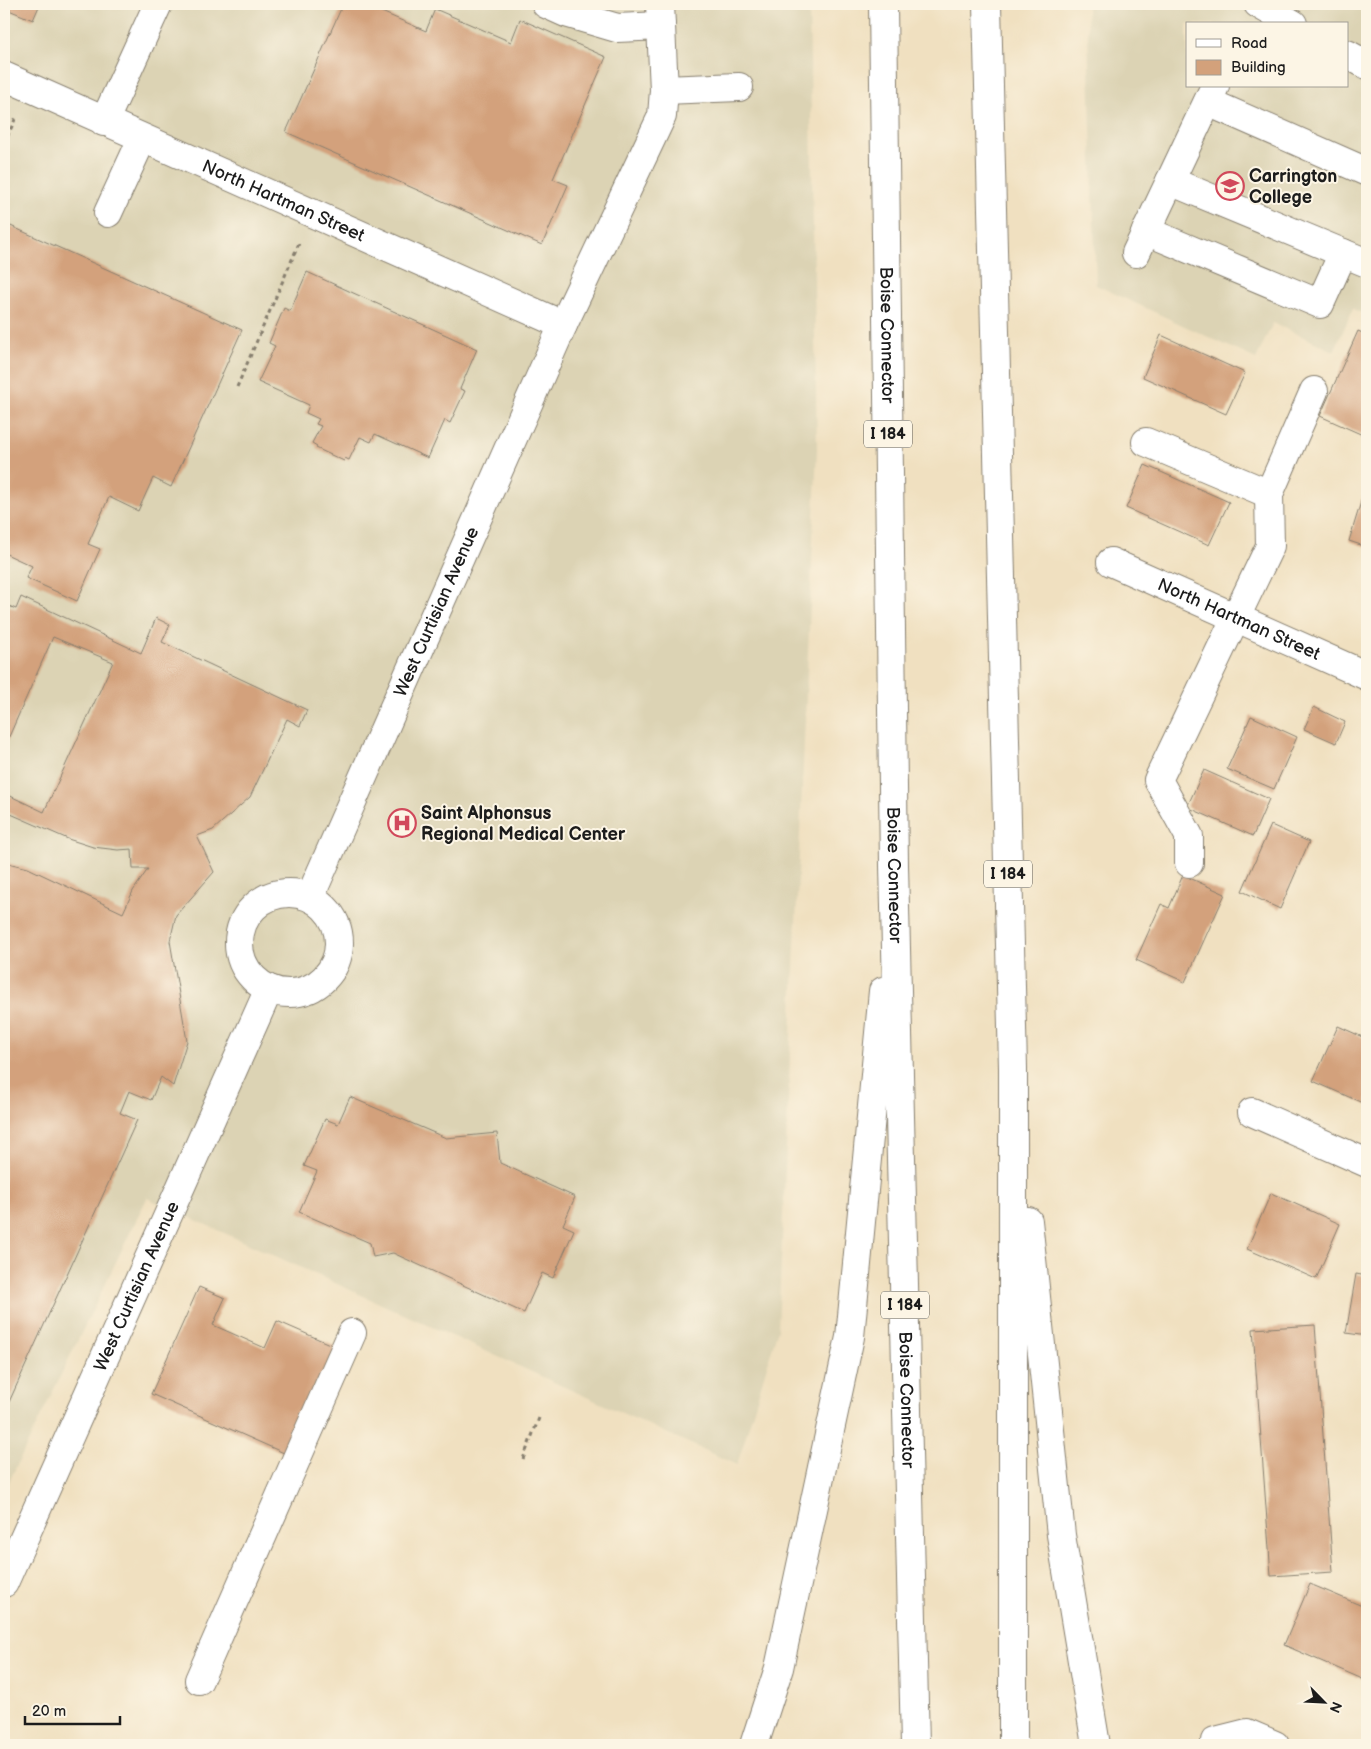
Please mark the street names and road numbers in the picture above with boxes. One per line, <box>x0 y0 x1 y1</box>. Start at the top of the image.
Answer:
street label: North Hartman Street <box>199 155 368 246</box>
street label: Boise Connector <box>876 267 899 404</box>
road number: I 184 <box>864 420 912 448</box>
street label: West Curtisian Avenue <box>389 523 483 700</box>
street label: North Hartman Street <box>1154 574 1324 664</box>
street label: Boise Connector <box>883 806 906 944</box>
road number: I 184 <box>984 861 1032 888</box>
street label: West Curtisian Avenue <box>89 1198 184 1374</box>
road number: I 184 <box>881 1292 929 1318</box>
street label: Boise Connector <box>895 1331 919 1469</box>

